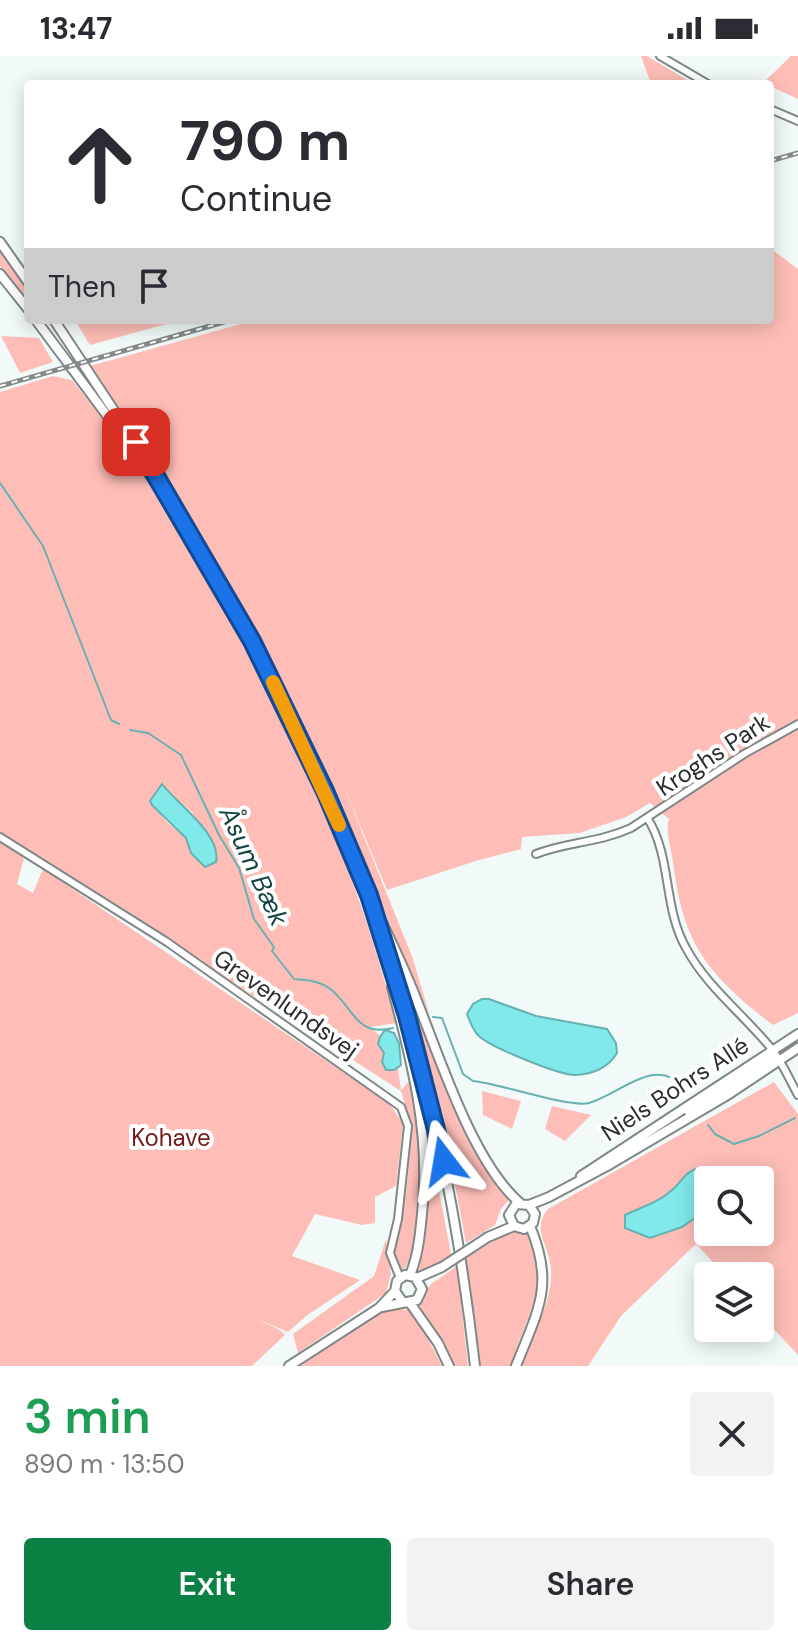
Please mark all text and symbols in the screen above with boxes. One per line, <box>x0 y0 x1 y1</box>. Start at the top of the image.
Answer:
text: 13:47 <box>40 9 112 48</box>
text: 790 m <box>180 104 350 177</box>
icon: ahead <box>48 112 152 216</box>
text: Continue <box>180 175 332 222</box>
icon: arrive <box>132 264 176 308</box>
text: Then <box>48 267 116 306</box>
pin <box>102 408 170 476</box>
icon: arrive <box>114 420 158 464</box>
street label: Kroghs Park <box>650 706 775 803</box>
water label: Åsum Bæk <box>211 800 297 932</box>
street label: Grevenlundsvej <box>208 942 365 1065</box>
street label: Niels Bohrs Allé <box>595 1029 754 1148</box>
position arrow <box>402 1119 486 1203</box>
park label: Kohave <box>131 1122 211 1153</box>
map controls <box>694 1166 774 1342</box>
button: search <box>694 1166 774 1246</box>
button: layers <box>694 1262 774 1342</box>
text: 3 min <box>24 1385 151 1448</box>
button: close <box>690 1392 774 1476</box>
text: 890 m · 13:50 <box>24 1447 185 1481</box>
button: Exit <box>24 1538 391 1630</box>
button: Share <box>407 1538 774 1630</box>

